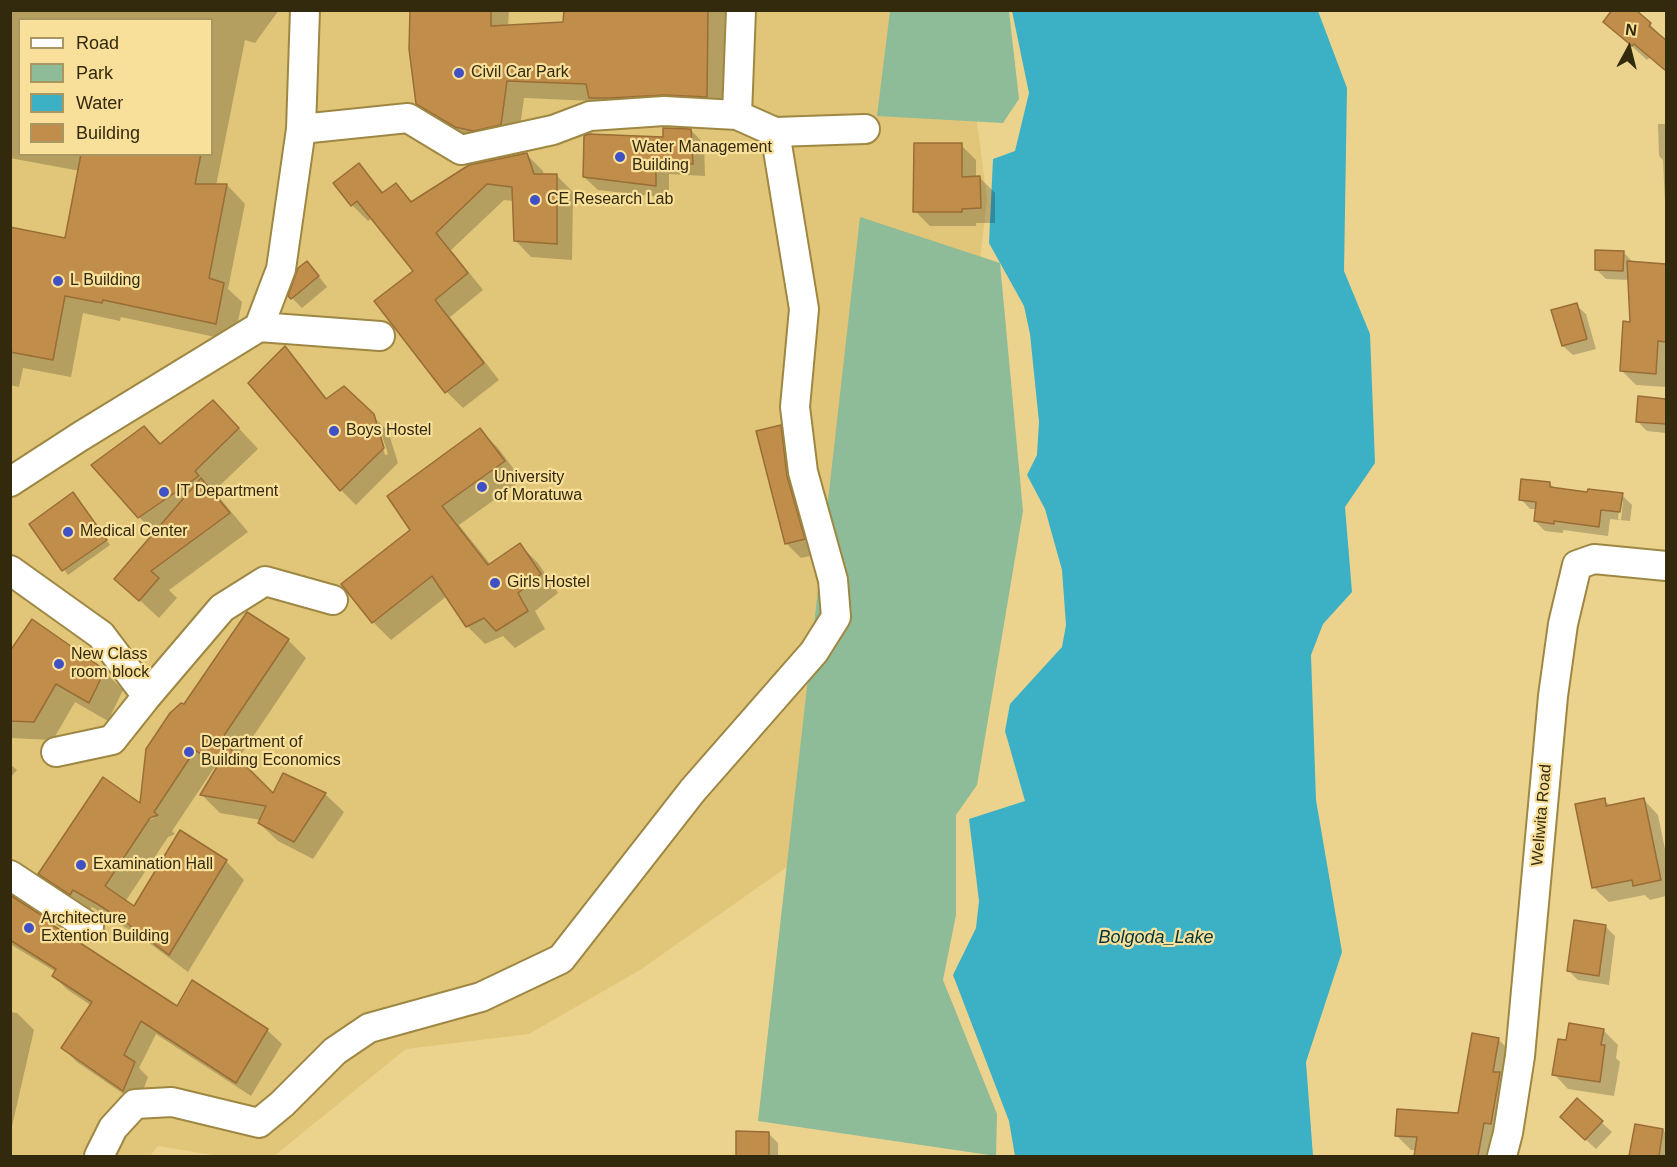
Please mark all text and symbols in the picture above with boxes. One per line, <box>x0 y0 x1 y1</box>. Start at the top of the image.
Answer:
legend <box>18 18 213 156</box>
north arrow <box>1599 18 1659 78</box>
text: N <box>1624 20 1638 39</box>
text: Road <box>76 33 119 53</box>
text: Park <box>76 63 113 83</box>
place label: Civil Car Park <box>471 63 569 83</box>
marker: Civil Car Park <box>452 66 466 80</box>
text: Water <box>76 93 123 113</box>
text: Building <box>76 123 140 143</box>
place label: Water Management Building <box>632 138 772 176</box>
marker: Water Management Building <box>613 150 627 164</box>
place label: CE Research Lab <box>547 190 673 210</box>
marker: CE Research Lab <box>528 193 542 207</box>
place label: L Building <box>70 271 140 291</box>
marker: L Building <box>51 274 65 288</box>
place label: Boys Hostel <box>346 421 431 441</box>
marker: Boys Hostel <box>327 424 341 438</box>
place label: University of Moratuwa <box>494 468 582 506</box>
marker: University of Moratuwa <box>475 480 489 494</box>
place label: IT Department <box>176 482 278 502</box>
marker: IT Department <box>157 485 171 499</box>
place label: Medical Center <box>80 522 188 542</box>
marker: Medical Center <box>61 525 75 539</box>
place label: Girls Hostel <box>507 573 590 593</box>
marker: Girls Hostel <box>488 576 502 590</box>
place label: New Class room block <box>71 645 149 683</box>
marker: New Class room block <box>52 657 66 671</box>
place label: Department of Building Economics <box>201 733 341 771</box>
marker: Department of Building Economics <box>182 745 196 759</box>
street label: Weliwita Road <box>1528 763 1556 867</box>
place label: Examination Hall <box>93 855 213 875</box>
marker: Examination Hall <box>74 858 88 872</box>
place label: Architecture Extention Building <box>41 909 169 947</box>
marker: Architecture Extention Building <box>22 921 36 935</box>
water label: Bolgoda_Lake <box>1098 927 1214 949</box>

